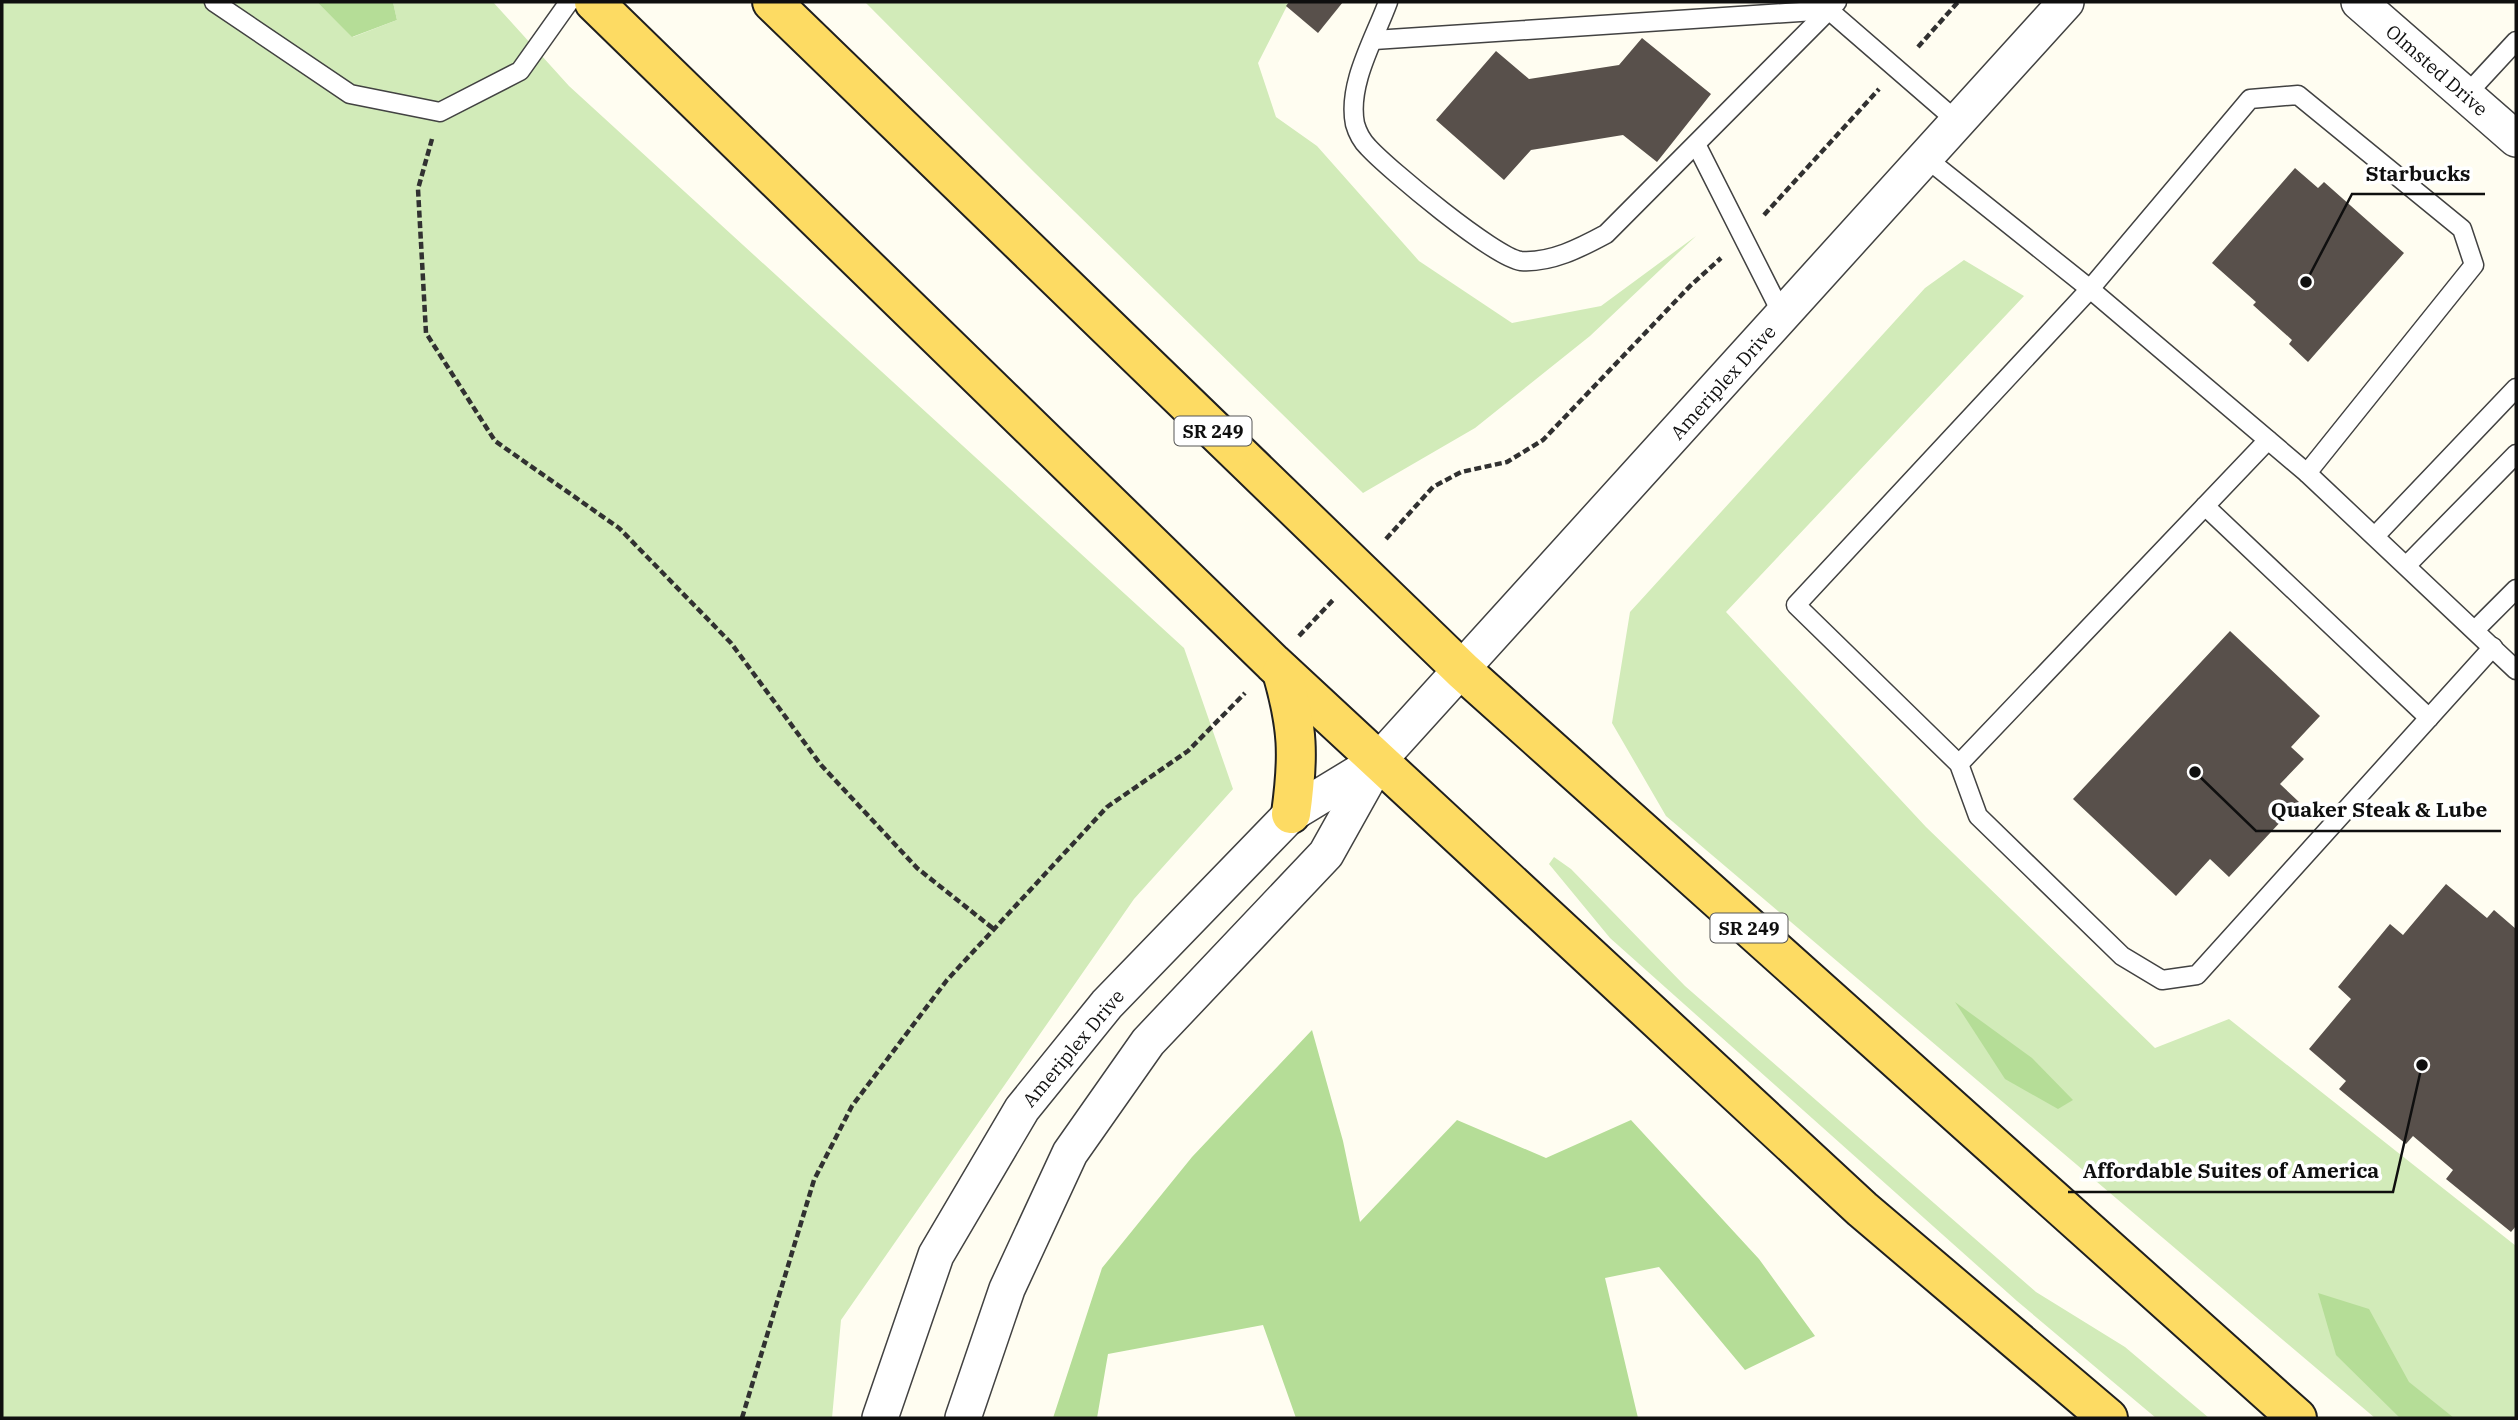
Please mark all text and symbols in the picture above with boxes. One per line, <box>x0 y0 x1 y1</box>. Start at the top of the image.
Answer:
street label: Olmsted Drive <box>2381 19 2493 121</box>
callout: Starbucks <box>2352 152 2485 194</box>
text: Starbucks <box>2366 159 2470 187</box>
street label: Ameriplex Drive <box>1665 320 1781 444</box>
road number: SR 249 <box>1174 416 1252 446</box>
callout: Quaker Steak & Lube <box>2256 789 2501 831</box>
text: Quaker Steak & Lube <box>2271 795 2487 823</box>
road number: SR 249 <box>1710 914 1788 943</box>
street label: Ameriplex Drive <box>1017 984 1129 1112</box>
callout: Affordable Suites of America <box>2068 1150 2393 1192</box>
text: Affordable Suites of America <box>2083 1156 2379 1184</box>

